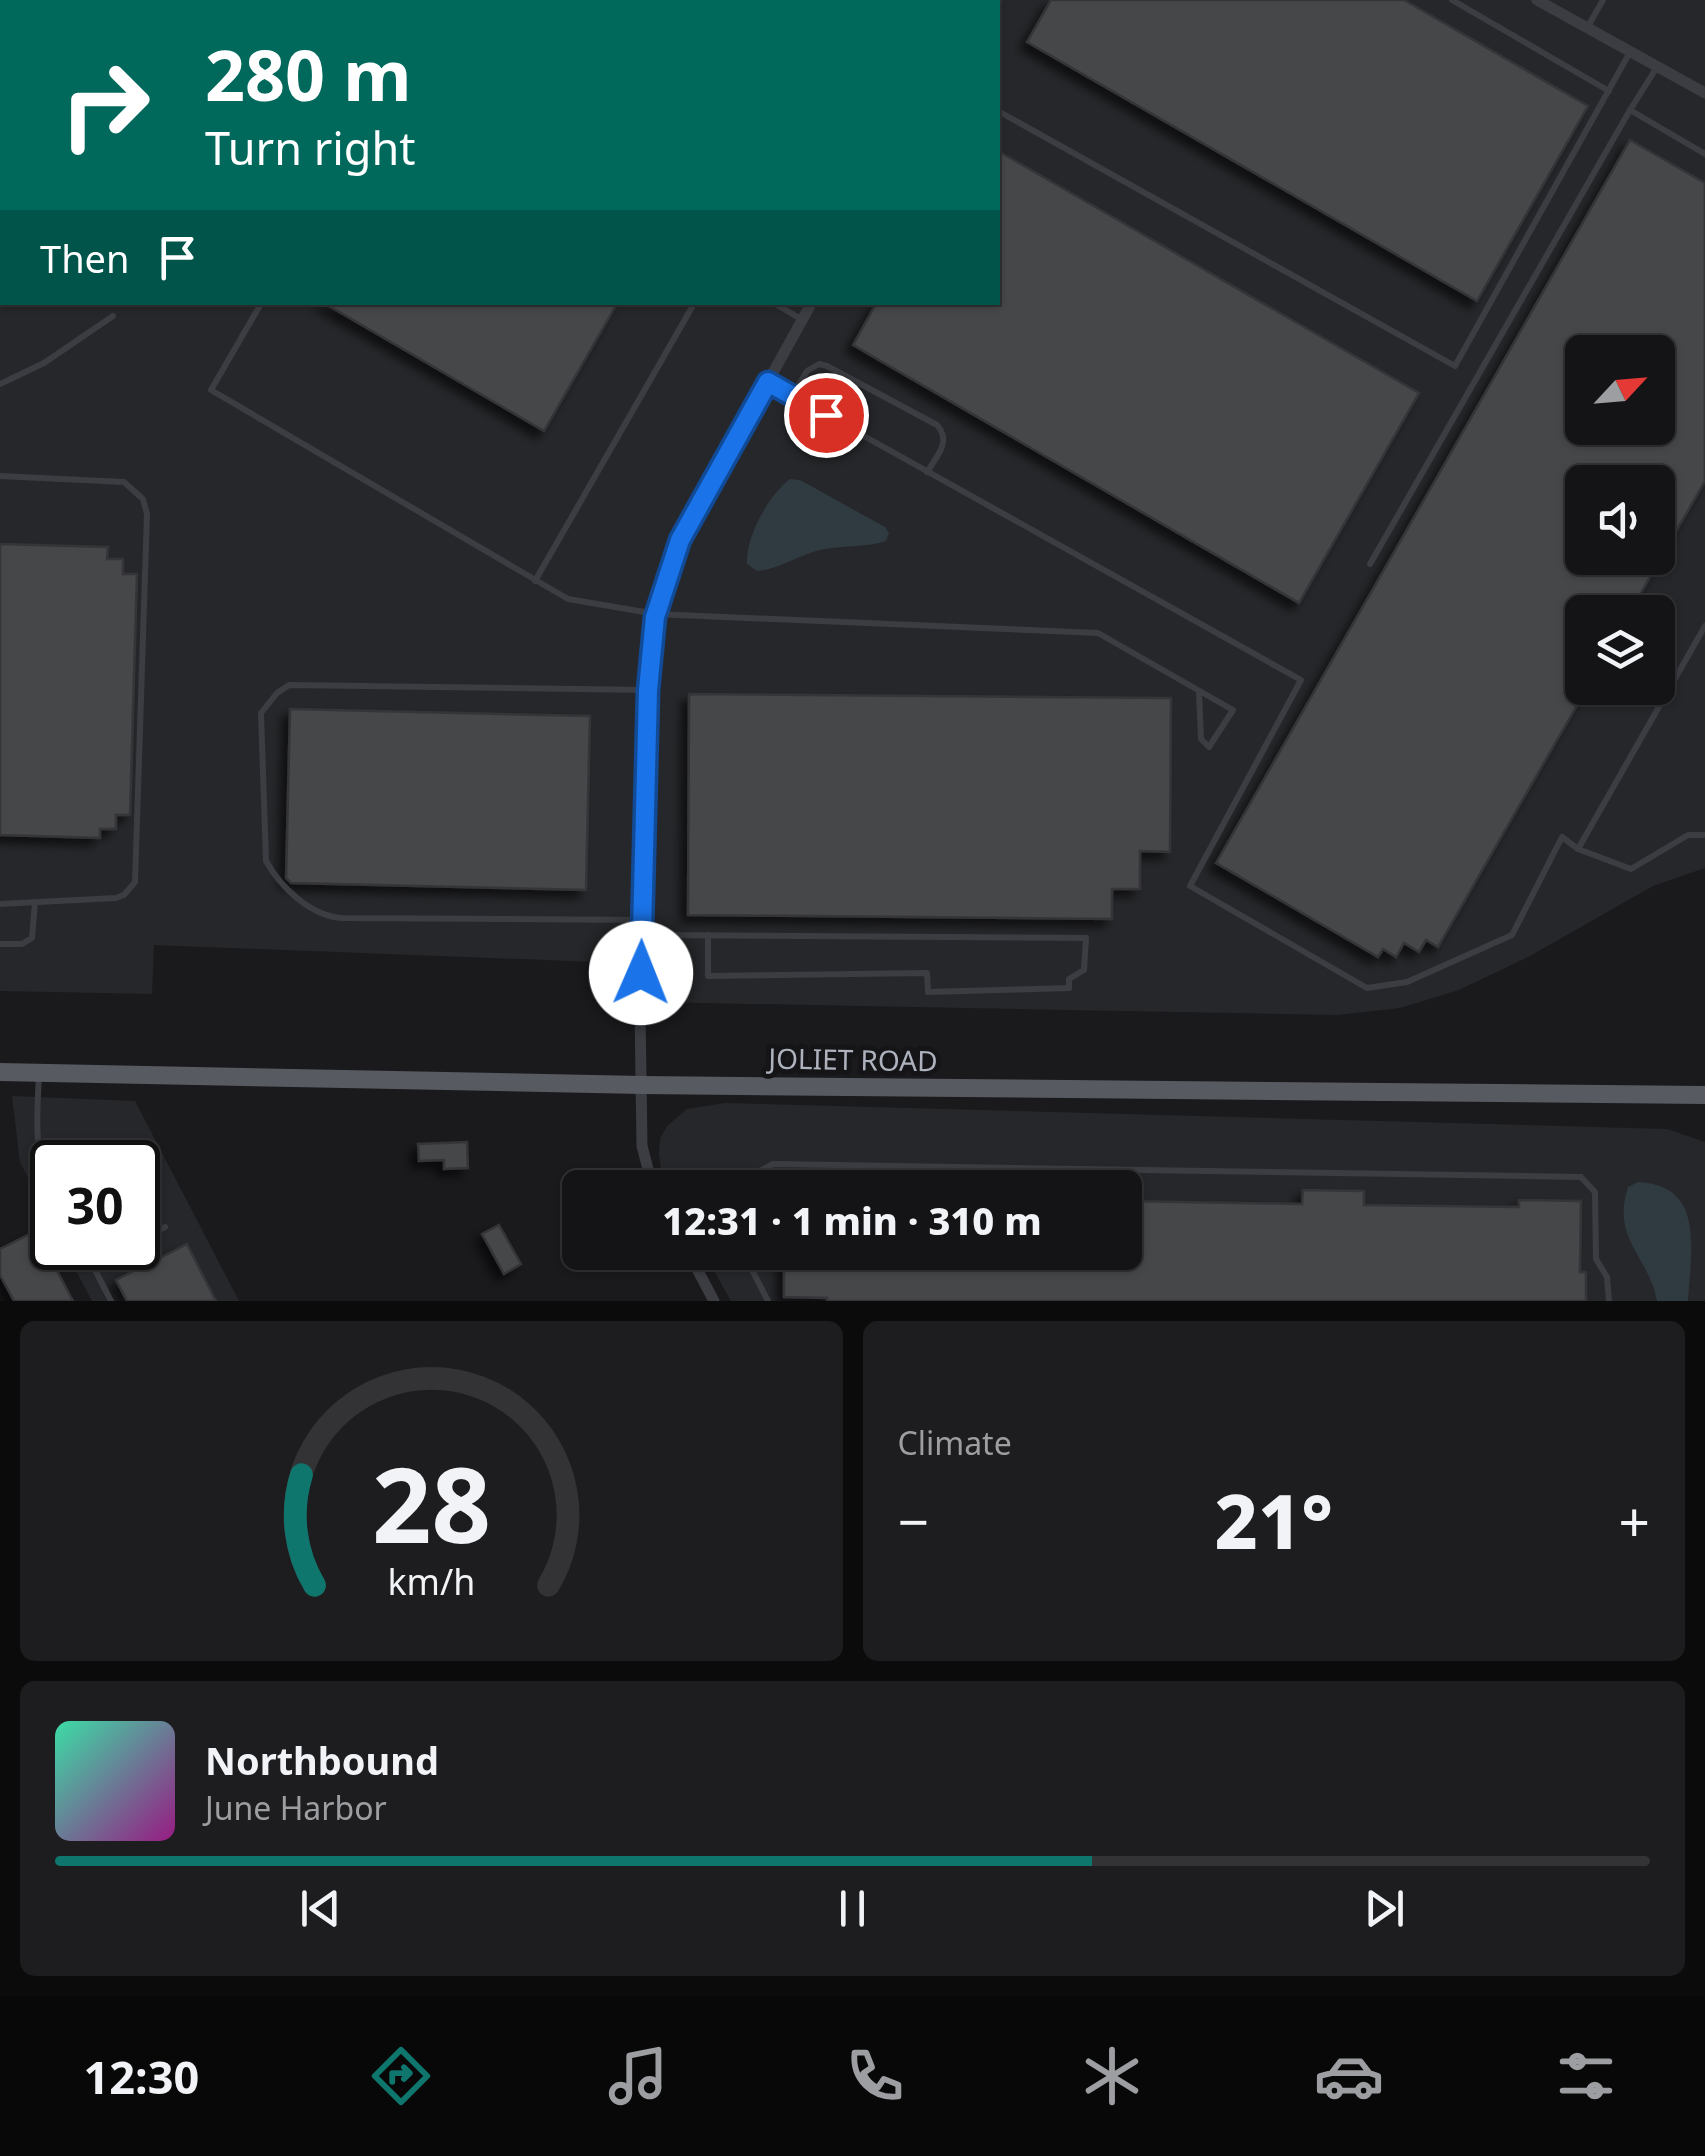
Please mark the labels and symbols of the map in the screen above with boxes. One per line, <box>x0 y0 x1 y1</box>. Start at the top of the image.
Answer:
north arrow <box>1565 335 1675 445</box>
pin <box>784 373 869 458</box>
position arrow <box>589 921 693 1025</box>
street label: JOLIET ROAD <box>765 1038 938 1079</box>
speed limit sign: 30 <box>30 1140 160 1270</box>

